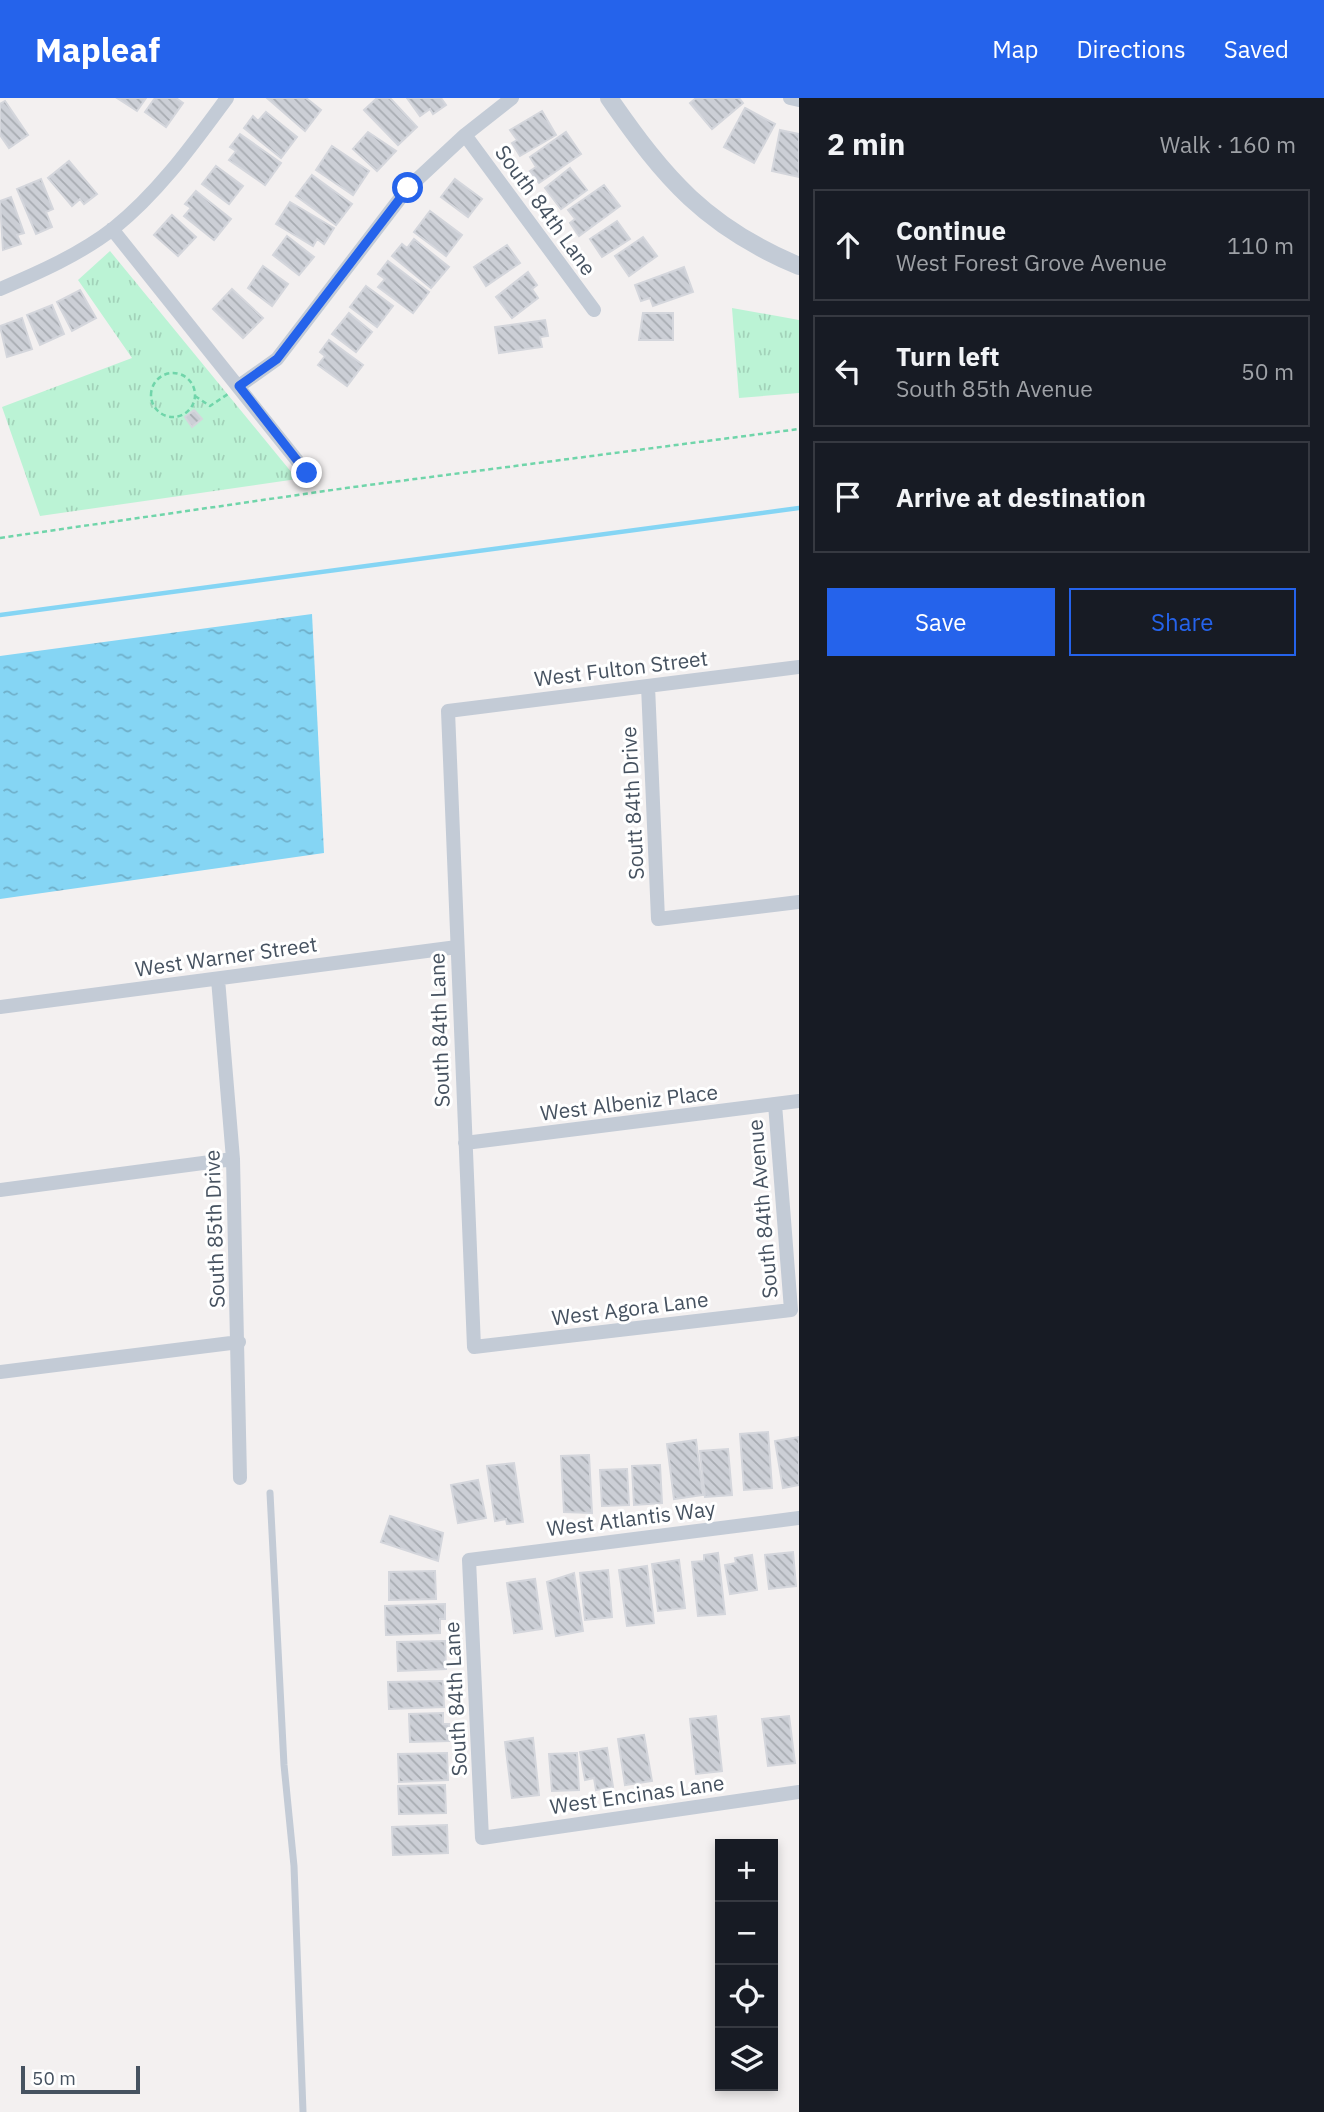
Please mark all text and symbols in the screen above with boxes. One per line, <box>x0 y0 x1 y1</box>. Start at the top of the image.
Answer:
text: Mapleaf <box>35 28 160 71</box>
text: Map <box>992 33 1038 65</box>
text: Directions <box>1076 33 1186 65</box>
text: Saved <box>1224 33 1289 65</box>
text: 2 min <box>827 124 905 163</box>
text: Walk · 160 m <box>1160 129 1296 159</box>
street label: South 84th Lane <box>489 139 603 281</box>
route start <box>392 172 423 203</box>
text: Continue <box>896 213 1006 247</box>
icon: ahead <box>829 226 867 264</box>
text: 110 m <box>1227 230 1294 260</box>
text: West Forest Grove Avenue <box>896 247 1167 277</box>
text: Turn left <box>896 339 999 373</box>
icon: left <box>829 352 867 390</box>
text: 50 m <box>1241 356 1294 386</box>
text: South 85th Avenue <box>896 373 1093 403</box>
route end <box>291 457 322 488</box>
icon: arrive <box>829 478 867 516</box>
text: Arrive at destination <box>896 480 1146 514</box>
button: Save <box>827 588 1055 656</box>
button: Share <box>1069 588 1296 656</box>
street label: West Fulton Street <box>533 643 709 693</box>
street label: Soutt 84th Drive <box>614 726 650 880</box>
street label: West Warner Street <box>133 929 319 983</box>
street label: South 84th Lane <box>422 952 456 1108</box>
street label: West Albeniz Place <box>539 1077 719 1127</box>
street label: South 84th Avenue <box>740 1118 784 1300</box>
street label: South 85th Drive <box>197 1149 231 1309</box>
street label: West Agora Lane <box>550 1285 710 1331</box>
street label: West Atlantis Way <box>545 1494 718 1542</box>
street label: South 84th Lane <box>437 1621 473 1777</box>
street label: West Encinas Lane <box>548 1768 726 1820</box>
map controls <box>715 1839 778 2091</box>
button: + <box>715 1839 778 1902</box>
button: − <box>715 1902 778 1965</box>
button: locate <box>715 1965 778 2028</box>
button: layers <box>715 2028 778 2091</box>
scale bar <box>21 2063 140 2095</box>
text: 50 m <box>32 2066 76 2090</box>

